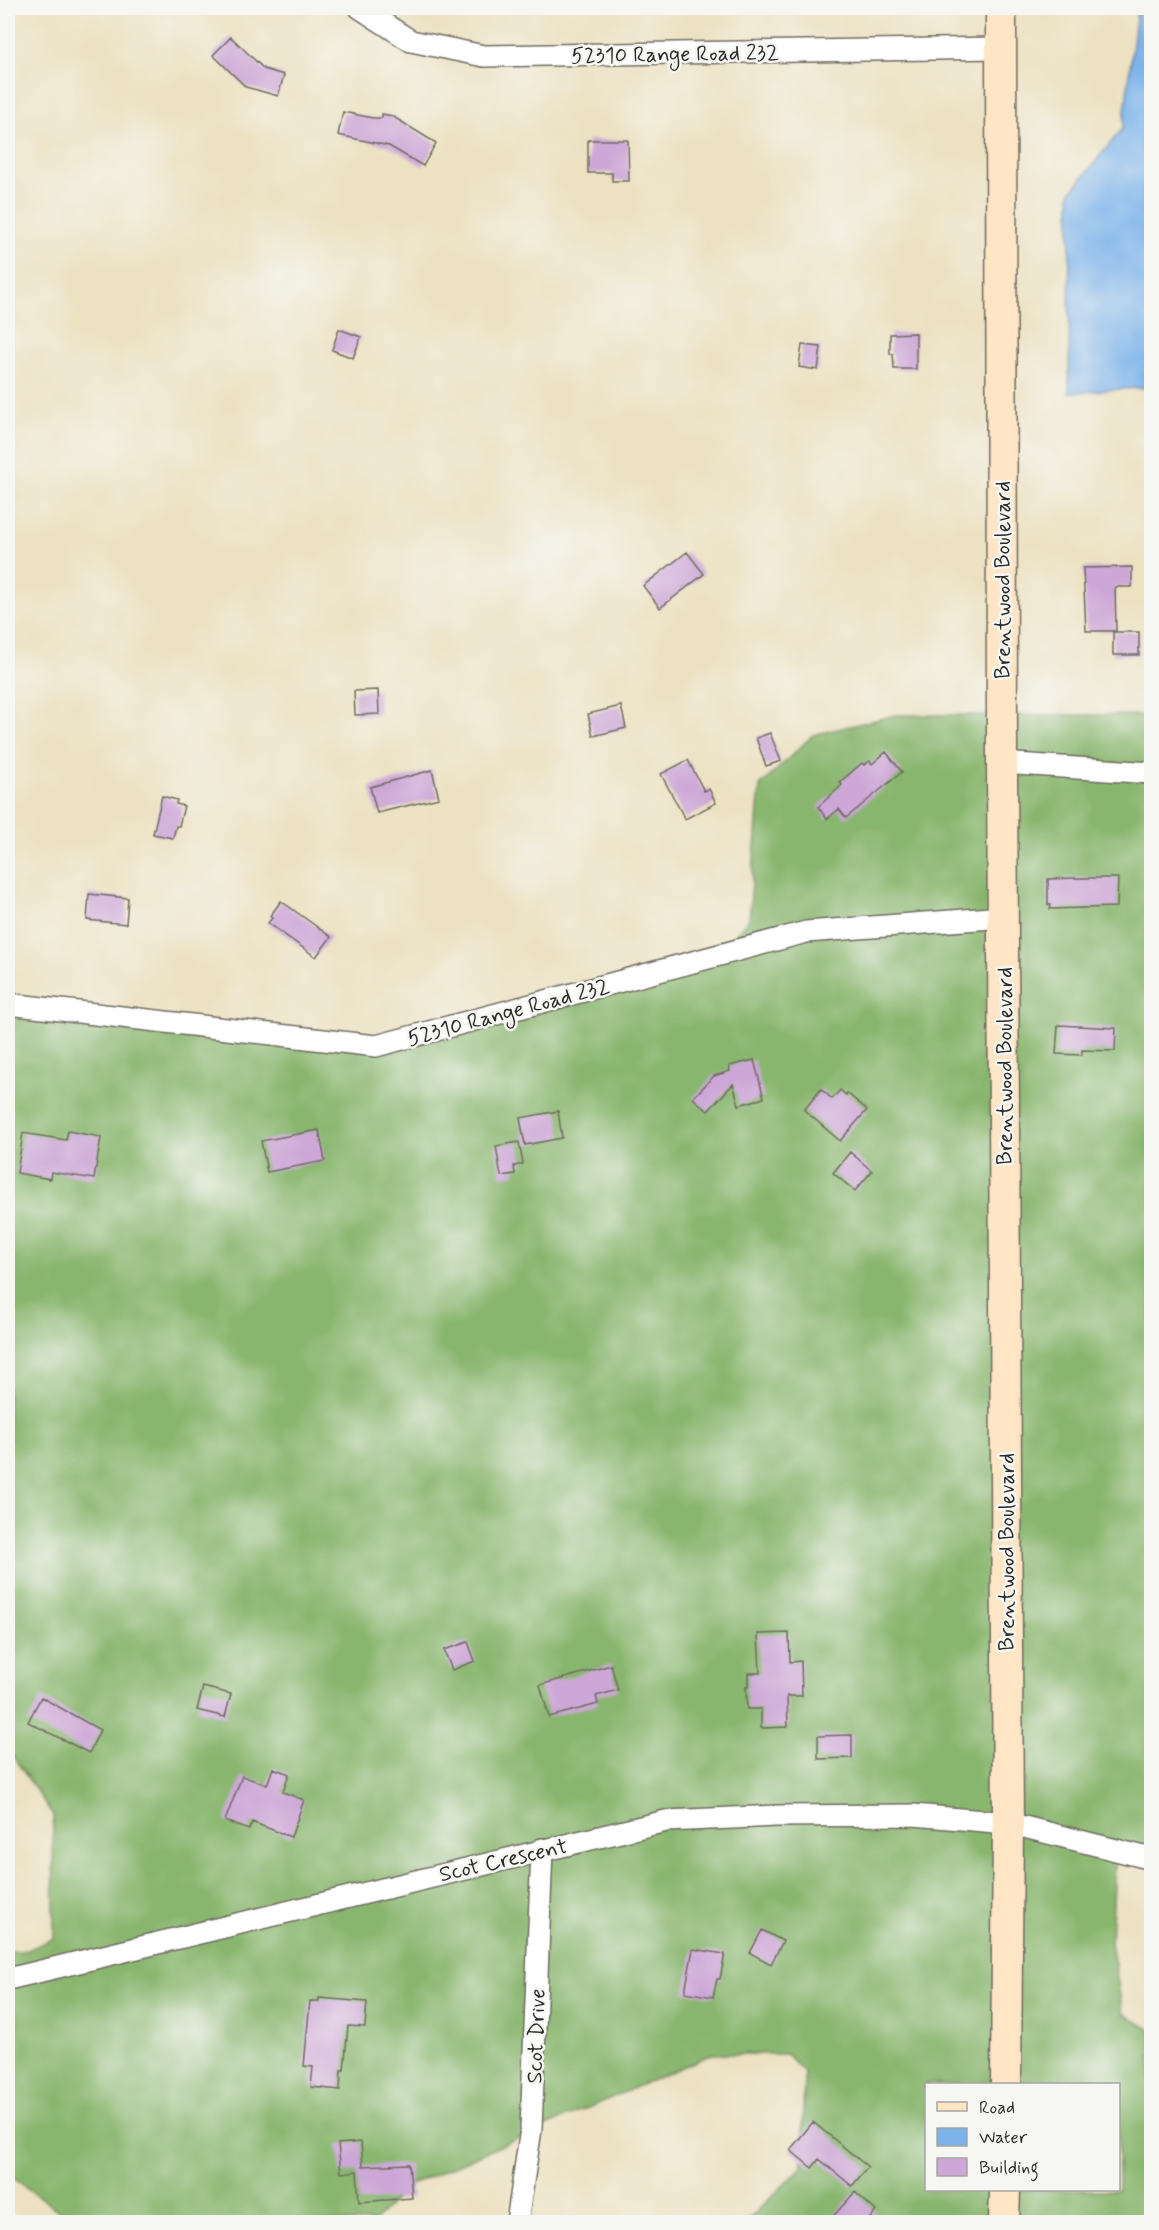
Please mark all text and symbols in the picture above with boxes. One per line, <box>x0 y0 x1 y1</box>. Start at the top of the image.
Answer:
street label: 52310 Range Road 232 <box>571 39 779 74</box>
street label: Brentwood Boulevard <box>990 481 1018 679</box>
street label: Brentwood Boulevard <box>992 967 1020 1165</box>
street label: 52310 Range Road 232 <box>404 972 613 1056</box>
street label: Brentwood Boulevard <box>994 1453 1022 1651</box>
street label: Scot Crescent <box>437 1833 570 1889</box>
street label: Scot Drive <box>521 1988 553 2084</box>
legend <box>925 2083 1120 2191</box>
text: Road <box>979 2096 1015 2120</box>
text: Water <box>979 2126 1028 2150</box>
text: Building <box>979 2156 1039 2182</box>

